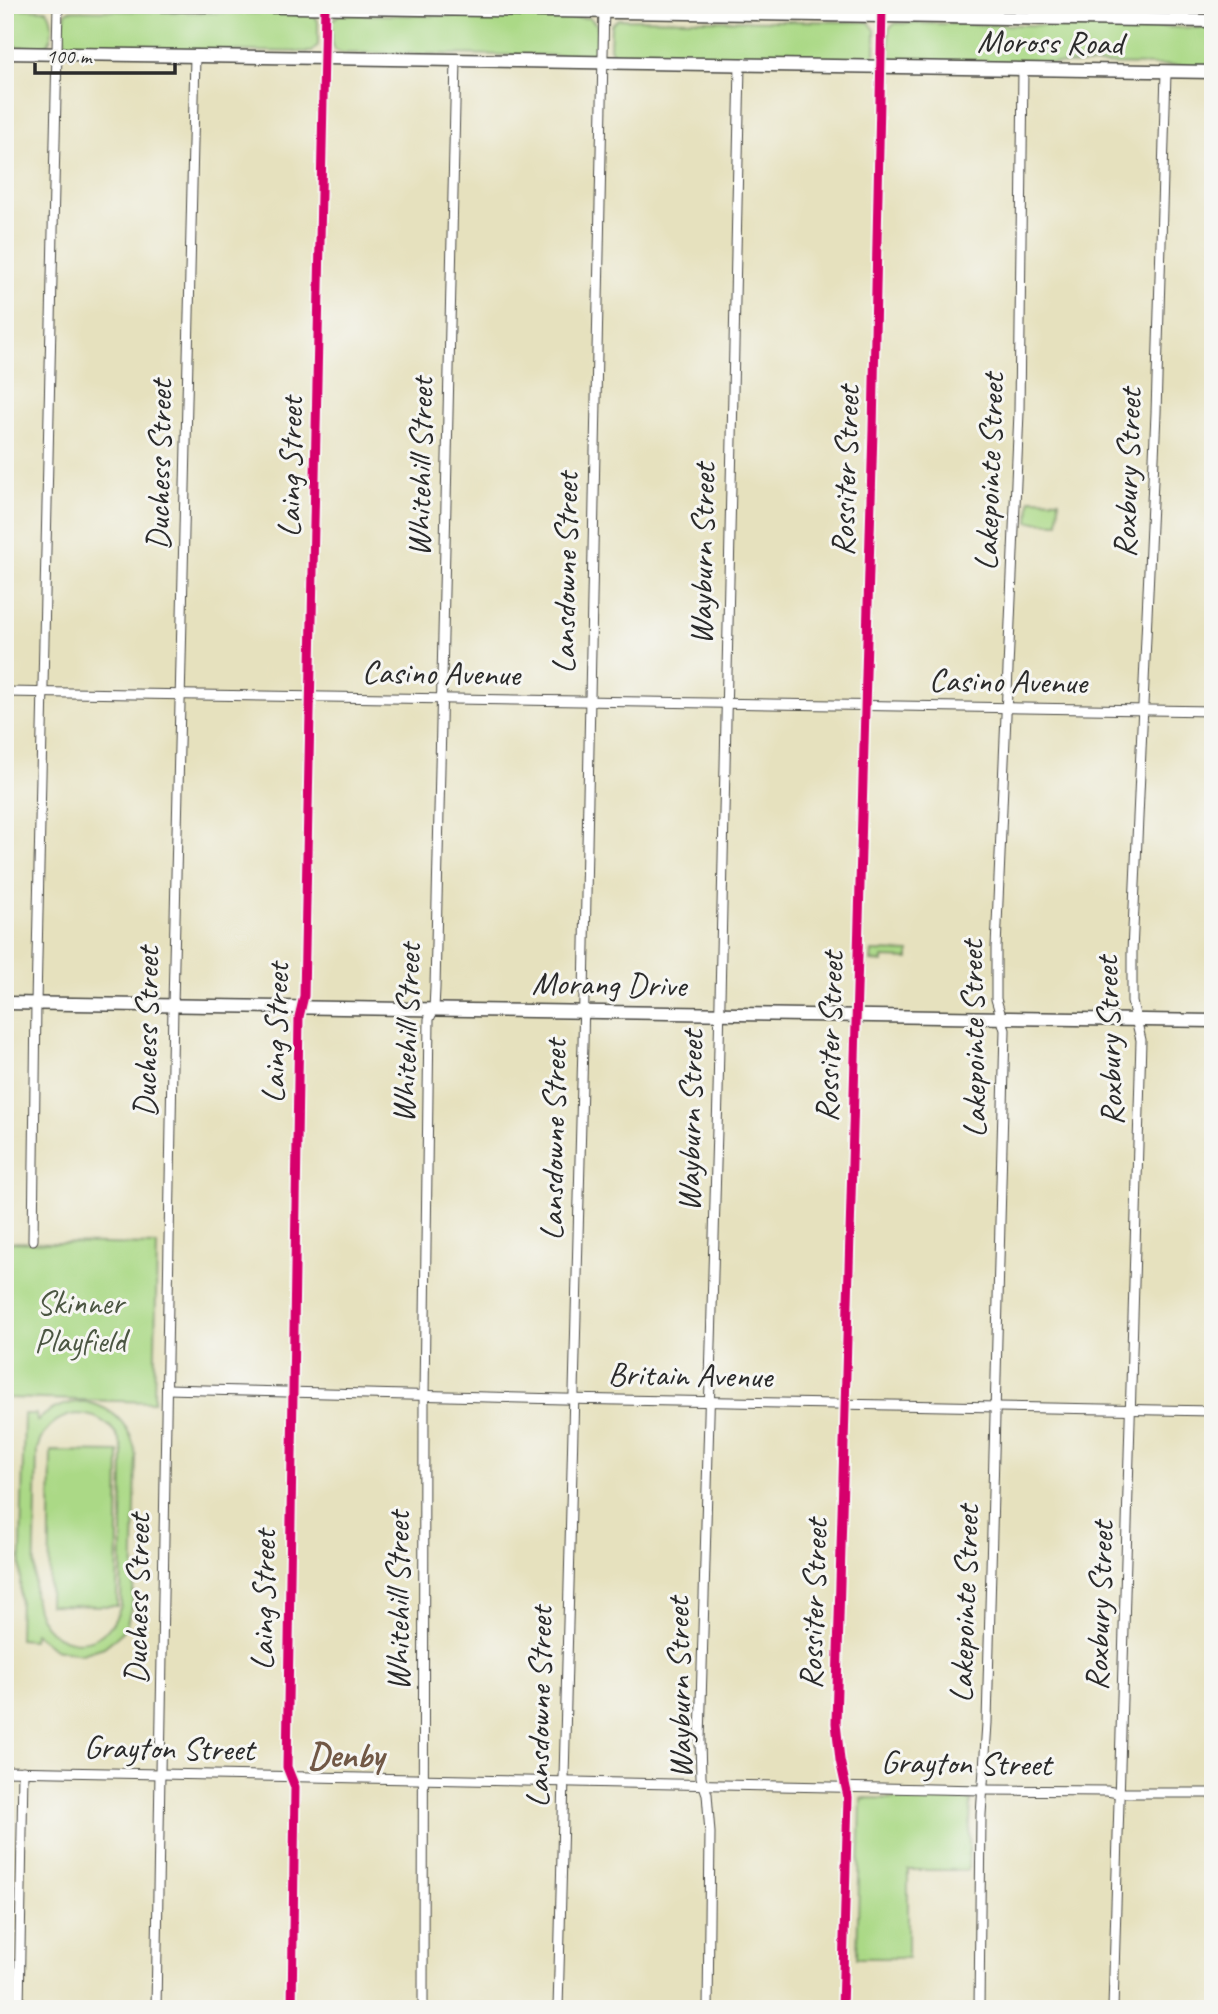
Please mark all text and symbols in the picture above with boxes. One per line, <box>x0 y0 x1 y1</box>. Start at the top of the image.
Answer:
street label: Moross Road <box>977 20 1128 64</box>
scale bar <box>35 32 175 76</box>
text: 100 m <box>46 43 93 69</box>
street label: Lakepointe Street <box>965 370 1014 571</box>
street label: Whitehill Street <box>397 374 443 557</box>
street label: Duchess Street <box>137 376 182 551</box>
street label: Rossiter Street <box>821 382 869 557</box>
street label: Roxbury Street <box>1103 385 1151 558</box>
street label: Laing Street <box>268 393 312 538</box>
street label: Wayburn Street <box>679 460 725 645</box>
street label: Lansdowne Street <box>542 469 588 674</box>
street label: Casino Avenue <box>362 651 523 695</box>
street label: Casino Avenue <box>929 659 1090 703</box>
street label: Lakepointe Street <box>950 937 996 1138</box>
street label: Whitehill Street <box>382 940 430 1123</box>
street label: Duchess Street <box>124 943 169 1118</box>
street label: Rossiter Street <box>805 948 853 1123</box>
street label: Roxbury Street <box>1085 953 1133 1126</box>
street label: Laing Street <box>252 959 299 1104</box>
street label: Morang Drive <box>532 962 689 1006</box>
street label: Wayburn Street <box>667 1027 713 1212</box>
street label: Lansdowne Street <box>530 1036 576 1241</box>
park label: Skinner Playfield <box>34 1282 131 1362</box>
street label: Britain Avenue <box>607 1353 775 1397</box>
street label: Lakepointe Street <box>940 1502 989 1703</box>
street label: Whitehill Street <box>377 1508 419 1691</box>
street label: Duchess Street <box>115 1510 160 1685</box>
street label: Rossiter Street <box>789 1515 837 1690</box>
street label: Roxbury Street <box>1075 1518 1123 1691</box>
street label: Laing Street <box>241 1526 285 1671</box>
street label: Wayburn Street <box>656 1594 702 1779</box>
street label: Lansdowne Street <box>516 1603 562 1808</box>
street label: Grayton Street <box>84 1726 257 1771</box>
district label: Denby <box>308 1733 388 1778</box>
street label: Grayton Street <box>881 1741 1054 1786</box>

